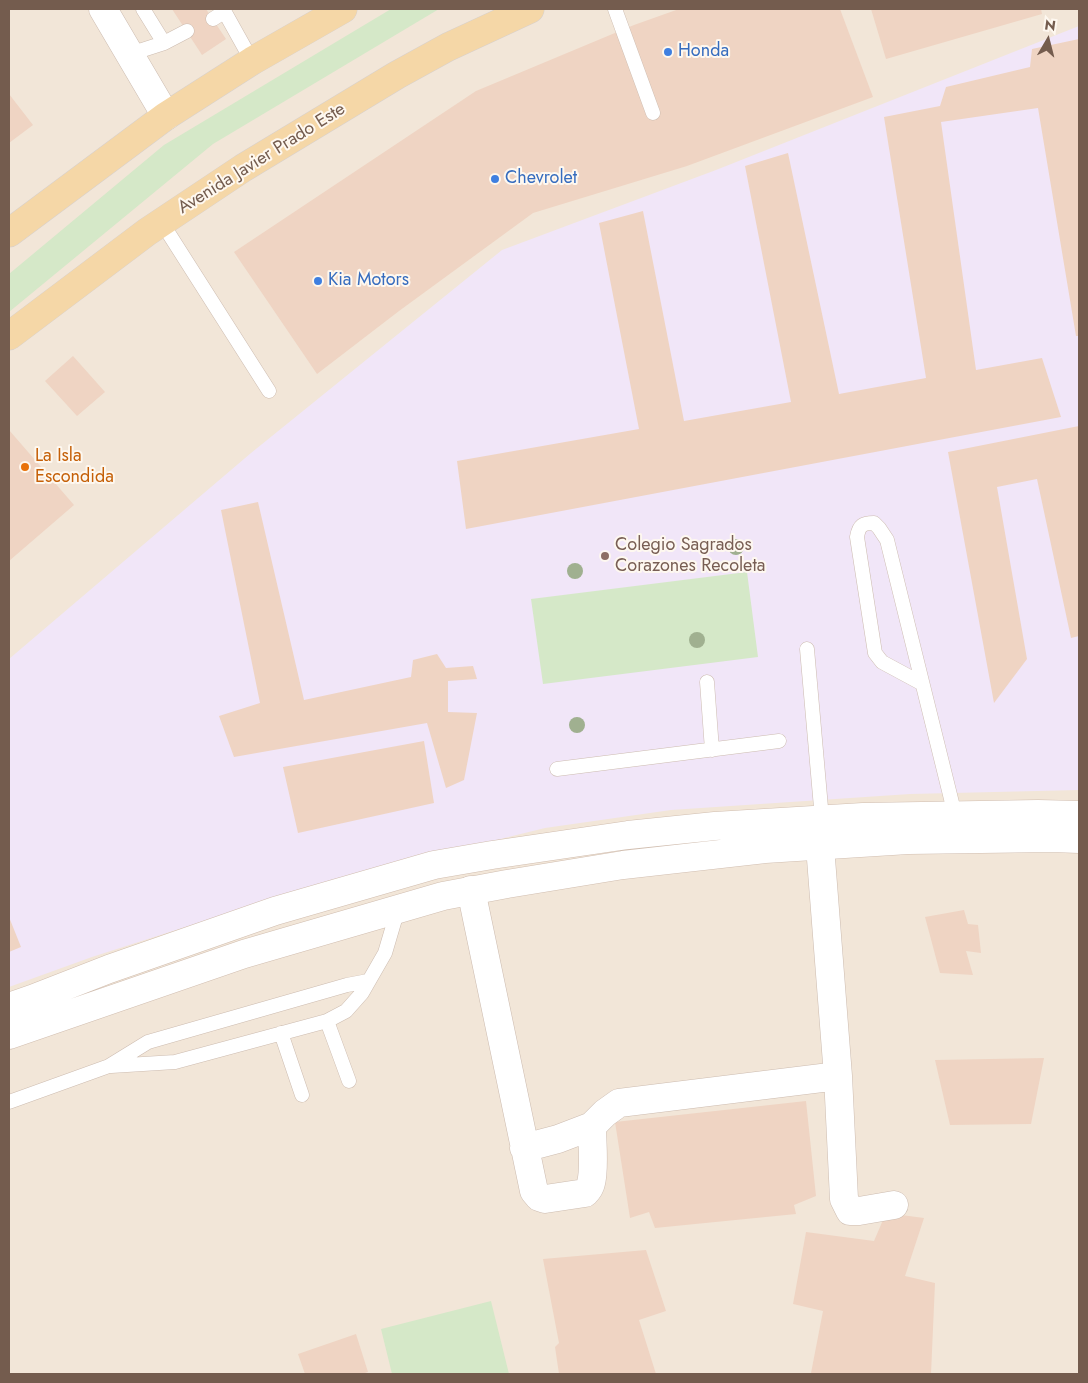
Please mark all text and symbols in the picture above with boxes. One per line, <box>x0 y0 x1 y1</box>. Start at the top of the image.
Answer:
text: N <box>1043 14 1057 36</box>
north arrow <box>1023 15 1073 65</box>
place label: Honda <box>678 41 729 63</box>
marker: Honda <box>662 46 674 58</box>
street label: Avenida Javier Prado Este <box>174 99 350 219</box>
place label: Chevrolet <box>505 168 577 190</box>
marker: Chevrolet <box>489 173 501 185</box>
place label: Kia Motors <box>328 270 409 292</box>
marker: Kia Motors <box>312 275 324 287</box>
place label: La Isla Escondida <box>35 446 114 488</box>
marker: La Isla Escondida <box>19 461 31 473</box>
place label: Colegio Sagrados Corazones Recoleta <box>615 535 765 578</box>
marker: Colegio Sagrados Corazones Recoleta <box>599 550 611 562</box>

